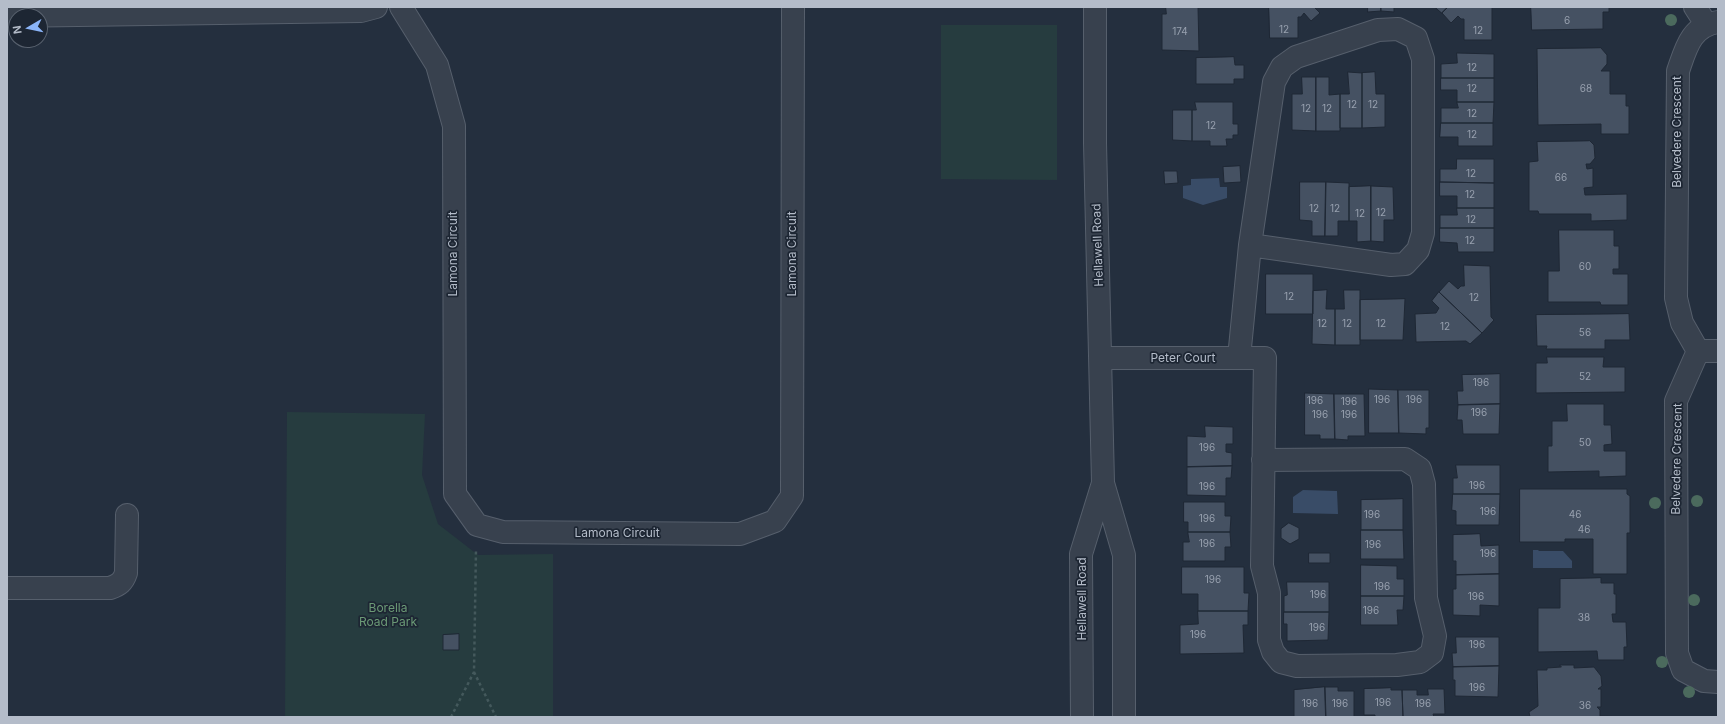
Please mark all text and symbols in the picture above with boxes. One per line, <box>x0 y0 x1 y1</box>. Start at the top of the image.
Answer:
north arrow <box>8 8 48 48</box>
house number: 6 <box>1564 15 1570 27</box>
text: N <box>10 24 25 35</box>
house number: 12 <box>1279 24 1289 36</box>
house number: 12 <box>1473 25 1483 37</box>
house number: 174 <box>1172 26 1188 38</box>
house number: 12 <box>1467 62 1477 74</box>
street label: Belvedere Crescent <box>1670 76 1684 188</box>
house number: 12 <box>1467 83 1477 95</box>
house number: 68 <box>1580 83 1592 95</box>
house number: 12 <box>1347 99 1357 111</box>
house number: 12 <box>1368 99 1378 111</box>
house number: 12 <box>1301 103 1311 115</box>
house number: 12 <box>1322 103 1332 115</box>
house number: 12 <box>1467 108 1477 120</box>
house number: 12 <box>1206 120 1216 132</box>
house number: 12 <box>1467 129 1477 141</box>
house number: 12 <box>1466 168 1476 180</box>
house number: 66 <box>1555 172 1567 184</box>
house number: 12 <box>1465 189 1475 201</box>
street label: Hellawell Road <box>1089 203 1107 287</box>
house number: 12 <box>1309 203 1319 215</box>
house number: 12 <box>1330 203 1340 215</box>
house number: 12 <box>1376 207 1386 219</box>
house number: 12 <box>1355 208 1365 220</box>
street label: Lamona Circuit <box>446 211 460 297</box>
street label: Lamona Circuit <box>785 211 799 297</box>
house number: 12 <box>1466 214 1476 226</box>
house number: 12 <box>1465 235 1475 247</box>
house number: 60 <box>1579 261 1591 273</box>
house number: 12 <box>1284 291 1294 303</box>
house number: 12 <box>1469 292 1479 304</box>
house number: 12 <box>1317 318 1327 330</box>
house number: 12 <box>1342 318 1352 330</box>
house number: 12 <box>1376 318 1386 330</box>
house number: 12 <box>1440 321 1450 333</box>
house number: 56 <box>1579 327 1591 339</box>
street label: Peter Court <box>1151 351 1215 365</box>
house number: 52 <box>1579 371 1591 383</box>
house number: 196 <box>1473 377 1489 389</box>
house number: 196 <box>1374 394 1390 406</box>
house number: 196 <box>1406 394 1422 406</box>
house number: 196 <box>1307 395 1323 407</box>
house number: 196 <box>1341 396 1357 408</box>
street label: Belvedere Crescent <box>1669 403 1685 515</box>
house number: 196 <box>1471 407 1487 419</box>
house number: 196 <box>1312 409 1328 421</box>
house number: 196 <box>1341 409 1357 421</box>
house number: 50 <box>1579 437 1591 449</box>
house number: 196 <box>1199 442 1215 454</box>
house number: 196 <box>1469 480 1485 492</box>
house number: 196 <box>1199 481 1215 493</box>
house number: 196 <box>1480 506 1496 518</box>
house number: 196 <box>1364 509 1380 521</box>
house number: 46 <box>1569 509 1581 521</box>
house number: 196 <box>1199 513 1215 525</box>
house number: 46 <box>1578 524 1590 536</box>
street label: Lamona Circuit <box>574 526 660 540</box>
house number: 196 <box>1199 538 1215 550</box>
house number: 196 <box>1365 539 1381 551</box>
house number: 196 <box>1480 548 1496 560</box>
street label: Hellawell Road <box>1075 557 1089 641</box>
house number: 196 <box>1205 574 1221 586</box>
house number: 196 <box>1374 581 1390 593</box>
house number: 196 <box>1310 589 1326 601</box>
house number: 196 <box>1468 591 1484 603</box>
park label: Borella Road Park <box>359 601 417 629</box>
house number: 196 <box>1363 605 1379 617</box>
house number: 38 <box>1578 612 1590 624</box>
house number: 196 <box>1309 622 1325 634</box>
house number: 196 <box>1190 629 1206 641</box>
house number: 196 <box>1469 639 1485 651</box>
house number: 196 <box>1469 682 1485 694</box>
house number: 196 <box>1375 697 1391 709</box>
house number: 196 <box>1302 698 1318 710</box>
house number: 196 <box>1332 698 1348 710</box>
house number: 196 <box>1415 698 1431 710</box>
house number: 36 <box>1579 700 1591 712</box>

